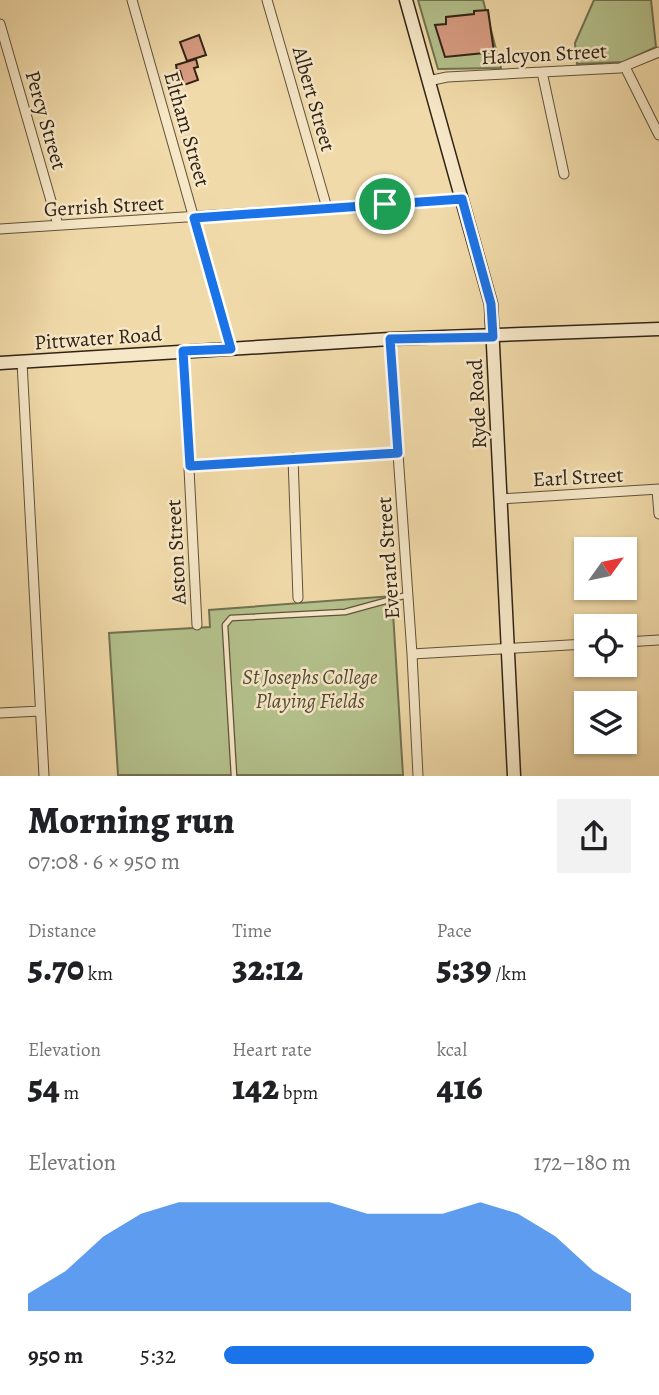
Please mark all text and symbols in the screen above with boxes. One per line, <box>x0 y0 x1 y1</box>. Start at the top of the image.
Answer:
street label: Halcyon Street <box>480 37 608 71</box>
street label: Albert Street <box>285 42 342 155</box>
street label: Percy Street <box>18 67 74 173</box>
street label: Eltham Street <box>157 68 217 190</box>
pin <box>355 174 415 234</box>
icon: arrive <box>366 185 404 223</box>
street label: Gerrish Street <box>43 189 165 223</box>
street label: Pittwater Road <box>33 320 163 356</box>
street label: Ryde Road <box>461 358 493 450</box>
street label: Earl Street <box>532 461 624 493</box>
street label: Everard Street <box>370 496 406 620</box>
street label: Aston Street <box>159 499 193 606</box>
north arrow <box>574 537 637 600</box>
map controls <box>574 537 637 754</box>
button: locate <box>574 614 637 677</box>
park label: St Josephs College Playing Fields <box>242 663 378 715</box>
button: layers <box>574 691 637 754</box>
text: Morning run <box>28 794 235 846</box>
button: share <box>557 799 631 873</box>
text: 07:08 · 6 × 950 m <box>28 846 180 877</box>
text: Distance <box>28 918 96 944</box>
text: Time <box>232 918 272 944</box>
text: Pace <box>437 918 472 944</box>
text: 5.70 <box>28 944 84 992</box>
text: 32:12 <box>232 944 303 992</box>
text: 5:39 <box>437 944 492 992</box>
text: km <box>84 961 113 987</box>
text: /km <box>492 961 527 987</box>
text: Elevation <box>28 1037 101 1063</box>
text: Heart rate <box>232 1037 312 1063</box>
text: kcal <box>437 1037 467 1063</box>
text: 54 <box>28 1063 60 1111</box>
text: 142 <box>232 1063 279 1111</box>
text: 416 <box>437 1063 483 1111</box>
text: m <box>60 1080 79 1106</box>
text: bpm <box>279 1080 318 1106</box>
text: Elevation <box>28 1147 116 1178</box>
text: 172–180 m <box>534 1147 631 1178</box>
text: 950 m <box>28 1340 83 1371</box>
text: 5:32 <box>140 1340 176 1371</box>

